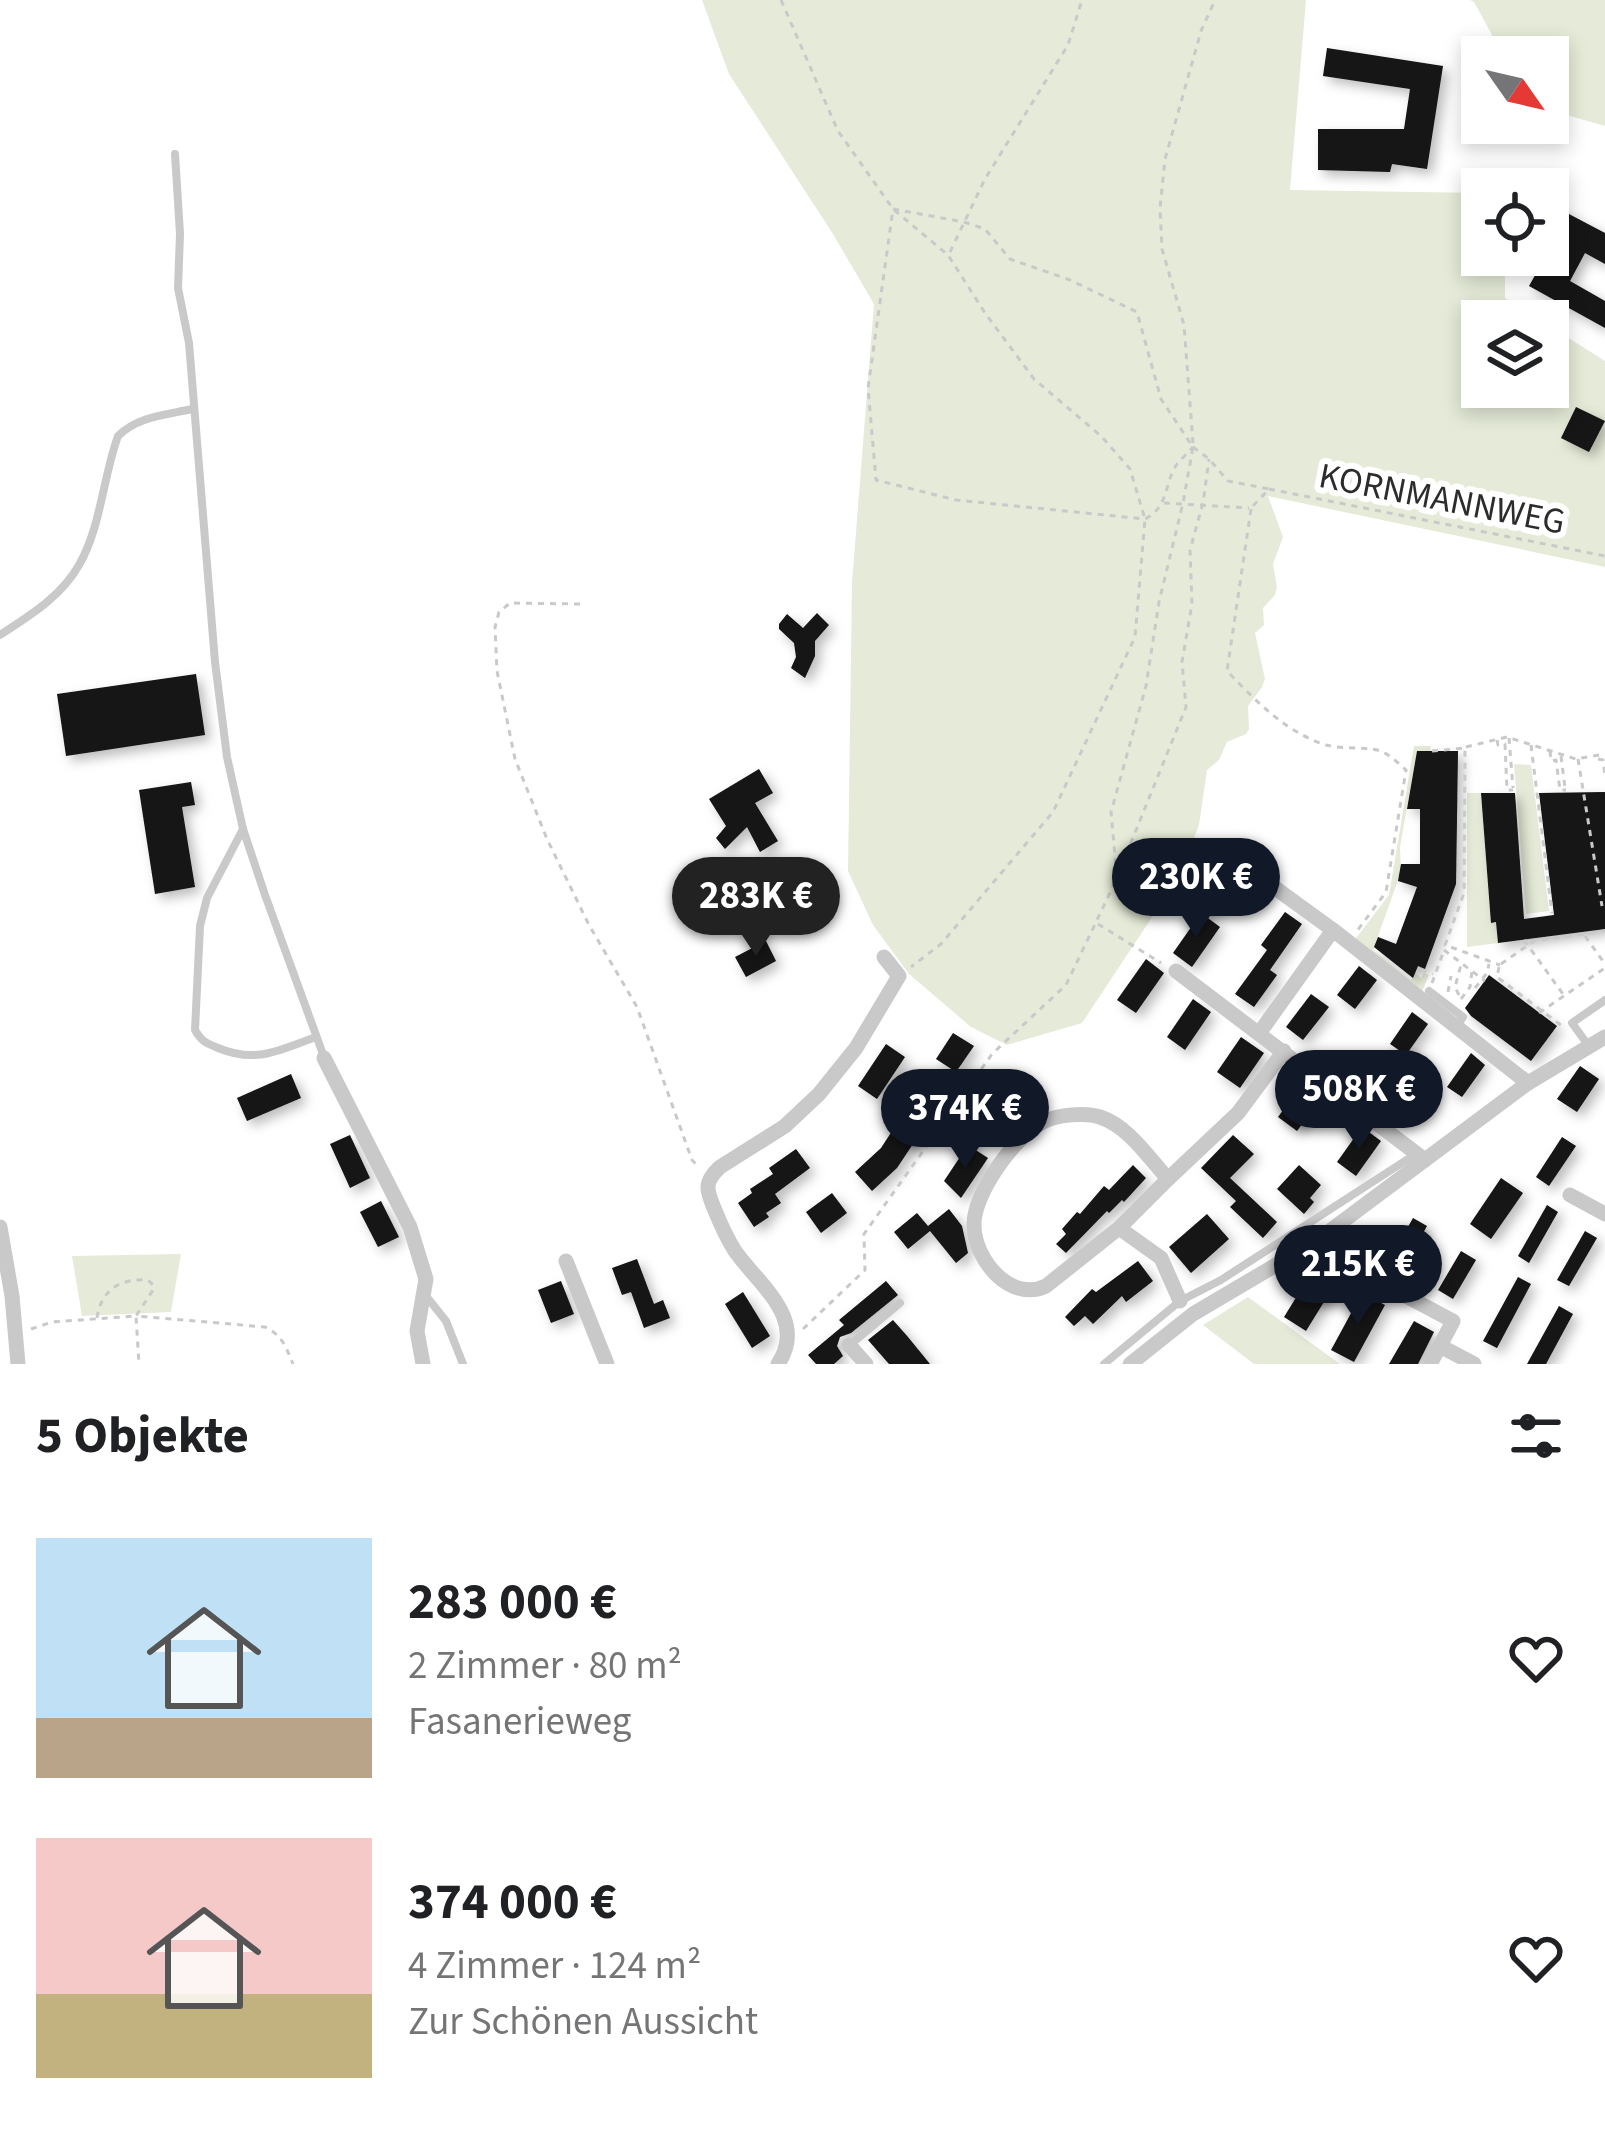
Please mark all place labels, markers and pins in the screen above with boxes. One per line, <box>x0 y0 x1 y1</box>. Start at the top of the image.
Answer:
pin: 230K € <box>1098 838 1294 940</box>
pin: 283K € <box>658 857 854 959</box>
pin: 508K € <box>1261 1050 1457 1152</box>
pin: 374K € <box>867 1069 1063 1171</box>
pin: 215K € <box>1260 1225 1456 1327</box>

